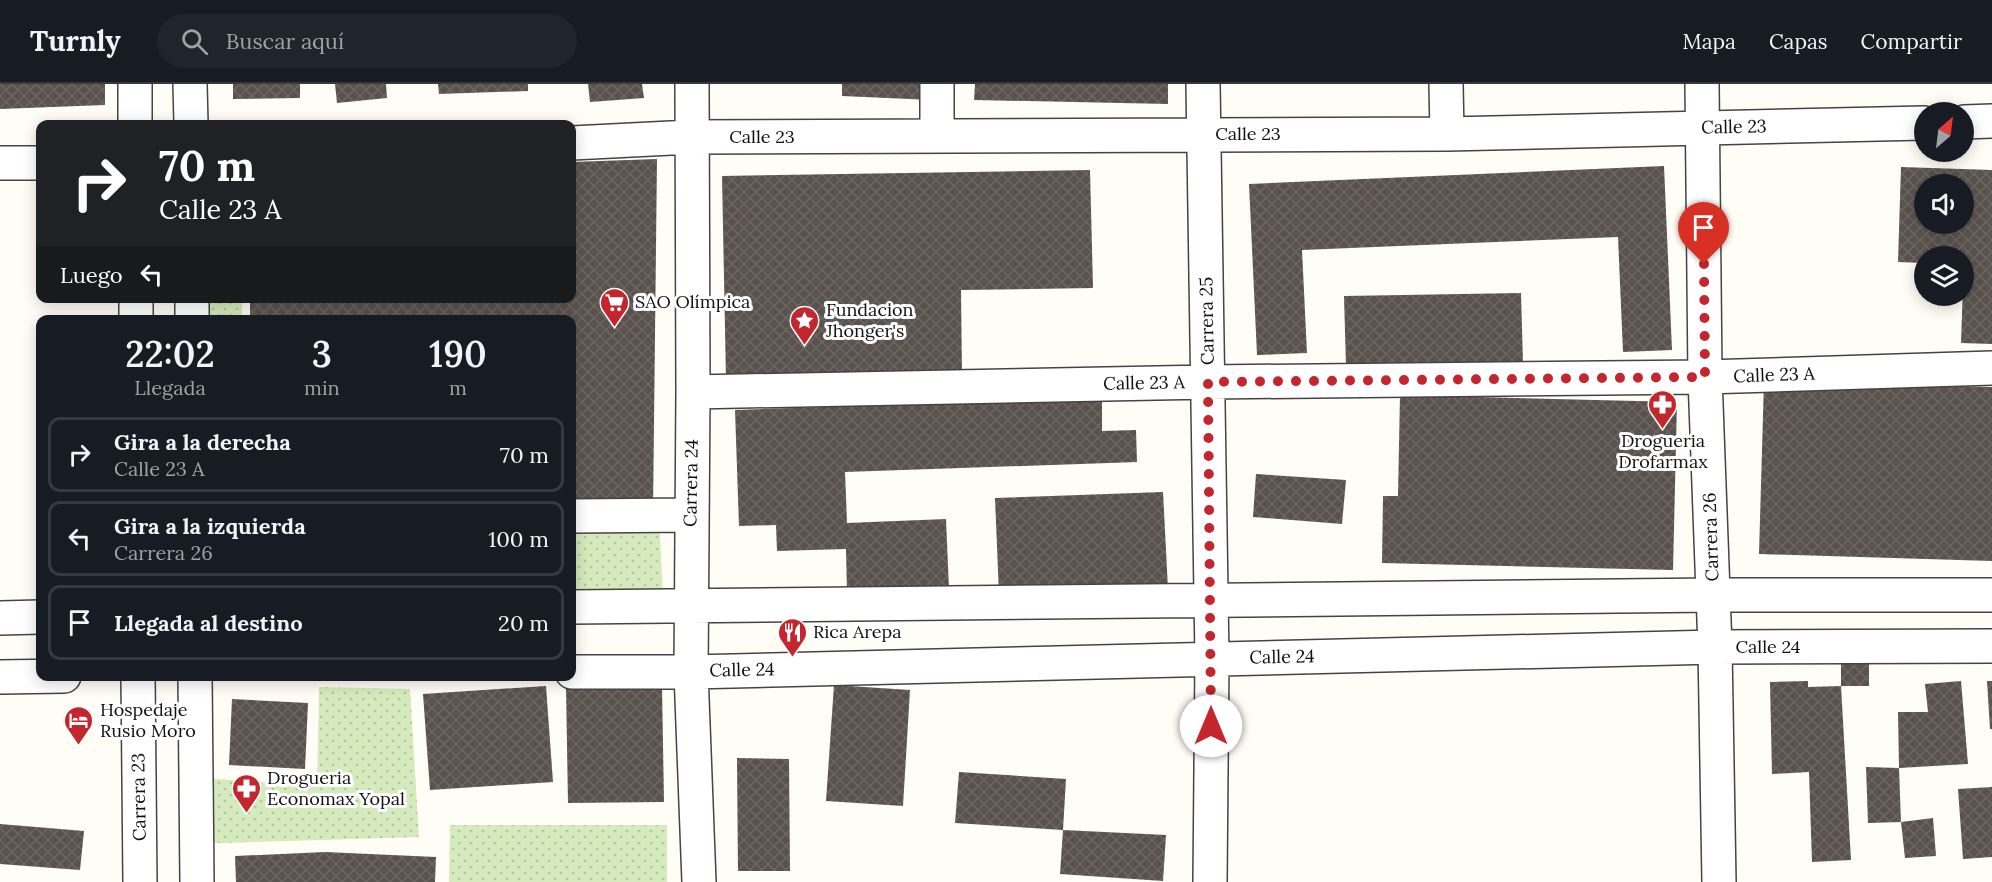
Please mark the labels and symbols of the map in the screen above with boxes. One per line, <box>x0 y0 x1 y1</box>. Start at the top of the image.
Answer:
north arrow <box>1914 102 1974 162</box>
street label: Calle 23 <box>1701 114 1767 139</box>
street label: Calle 23 <box>1215 122 1281 145</box>
street label: Calle 23 <box>729 125 795 148</box>
pin <box>1678 202 1729 264</box>
street label: Carrera 25 <box>1194 277 1219 365</box>
supermarket icon: SAO Olímpica <box>598 286 630 328</box>
place label: SAO Olímpica <box>635 290 750 313</box>
place label: Fundacion Jhonger's <box>825 298 914 342</box>
place icon: Fundacion Jhonger's <box>789 304 821 346</box>
street label: Calle 23 A <box>1733 362 1816 387</box>
street label: Calle 23 A <box>1103 370 1186 395</box>
pharmacy icon: Drogueria Drofarmax <box>1647 388 1679 430</box>
place label: Drogueria Drofarmax <box>1618 429 1708 473</box>
street label: Carrera 24 <box>678 439 703 527</box>
street label: Carrera 26 <box>1697 492 1724 582</box>
restaurant icon: Rica Arepa <box>776 616 808 658</box>
place label: Rica Arepa <box>813 620 902 643</box>
street label: Calle 24 <box>1735 635 1801 658</box>
street label: Calle 24 <box>1249 644 1315 669</box>
street label: Calle 24 <box>709 657 775 682</box>
position arrow <box>1179 694 1243 758</box>
place label: Hospedaje Rusio Moro <box>100 698 196 742</box>
hotel icon: Hospedaje Rusio Moro <box>63 704 95 746</box>
street label: Carrera 23 <box>126 753 151 841</box>
place label: Drogueria Economax Yopal <box>267 766 405 810</box>
pharmacy icon: Drogueria Economax Yopal <box>230 772 262 814</box>

